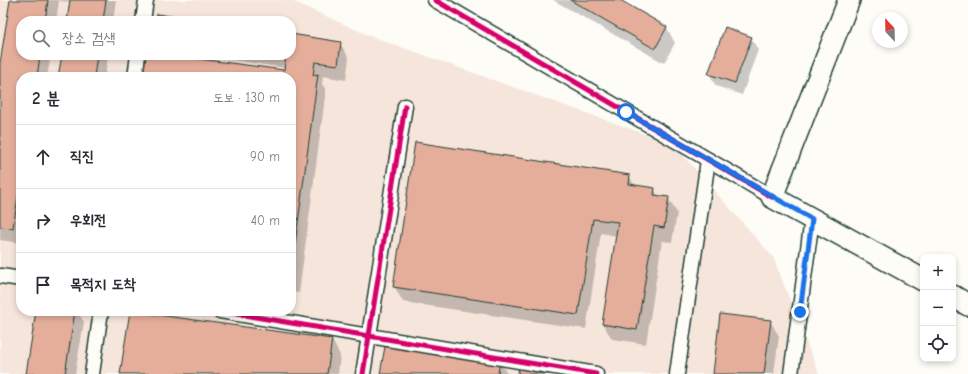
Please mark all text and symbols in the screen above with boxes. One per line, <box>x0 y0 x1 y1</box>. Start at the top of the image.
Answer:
north arrow <box>872 12 908 48</box>
search box <box>16 16 296 60</box>
icon: search <box>30 27 52 49</box>
text: 장소 검색 <box>62 29 115 47</box>
text: 2 분 <box>32 89 60 108</box>
text: 도보 · 130 m <box>213 90 280 105</box>
route start <box>617 103 635 121</box>
icon: ahead <box>32 146 54 168</box>
text: 직진 <box>70 147 94 165</box>
text: 90 m <box>250 149 280 164</box>
icon: right <box>32 210 54 232</box>
text: 우회전 <box>70 211 106 229</box>
text: 40 m <box>251 213 280 228</box>
map controls <box>920 254 956 362</box>
button: + <box>920 254 956 290</box>
icon: arrive <box>32 274 54 296</box>
text: 목적지 도착 <box>70 275 136 293</box>
button: − <box>920 290 956 326</box>
route end <box>791 303 809 321</box>
button: locate <box>920 326 956 362</box>

